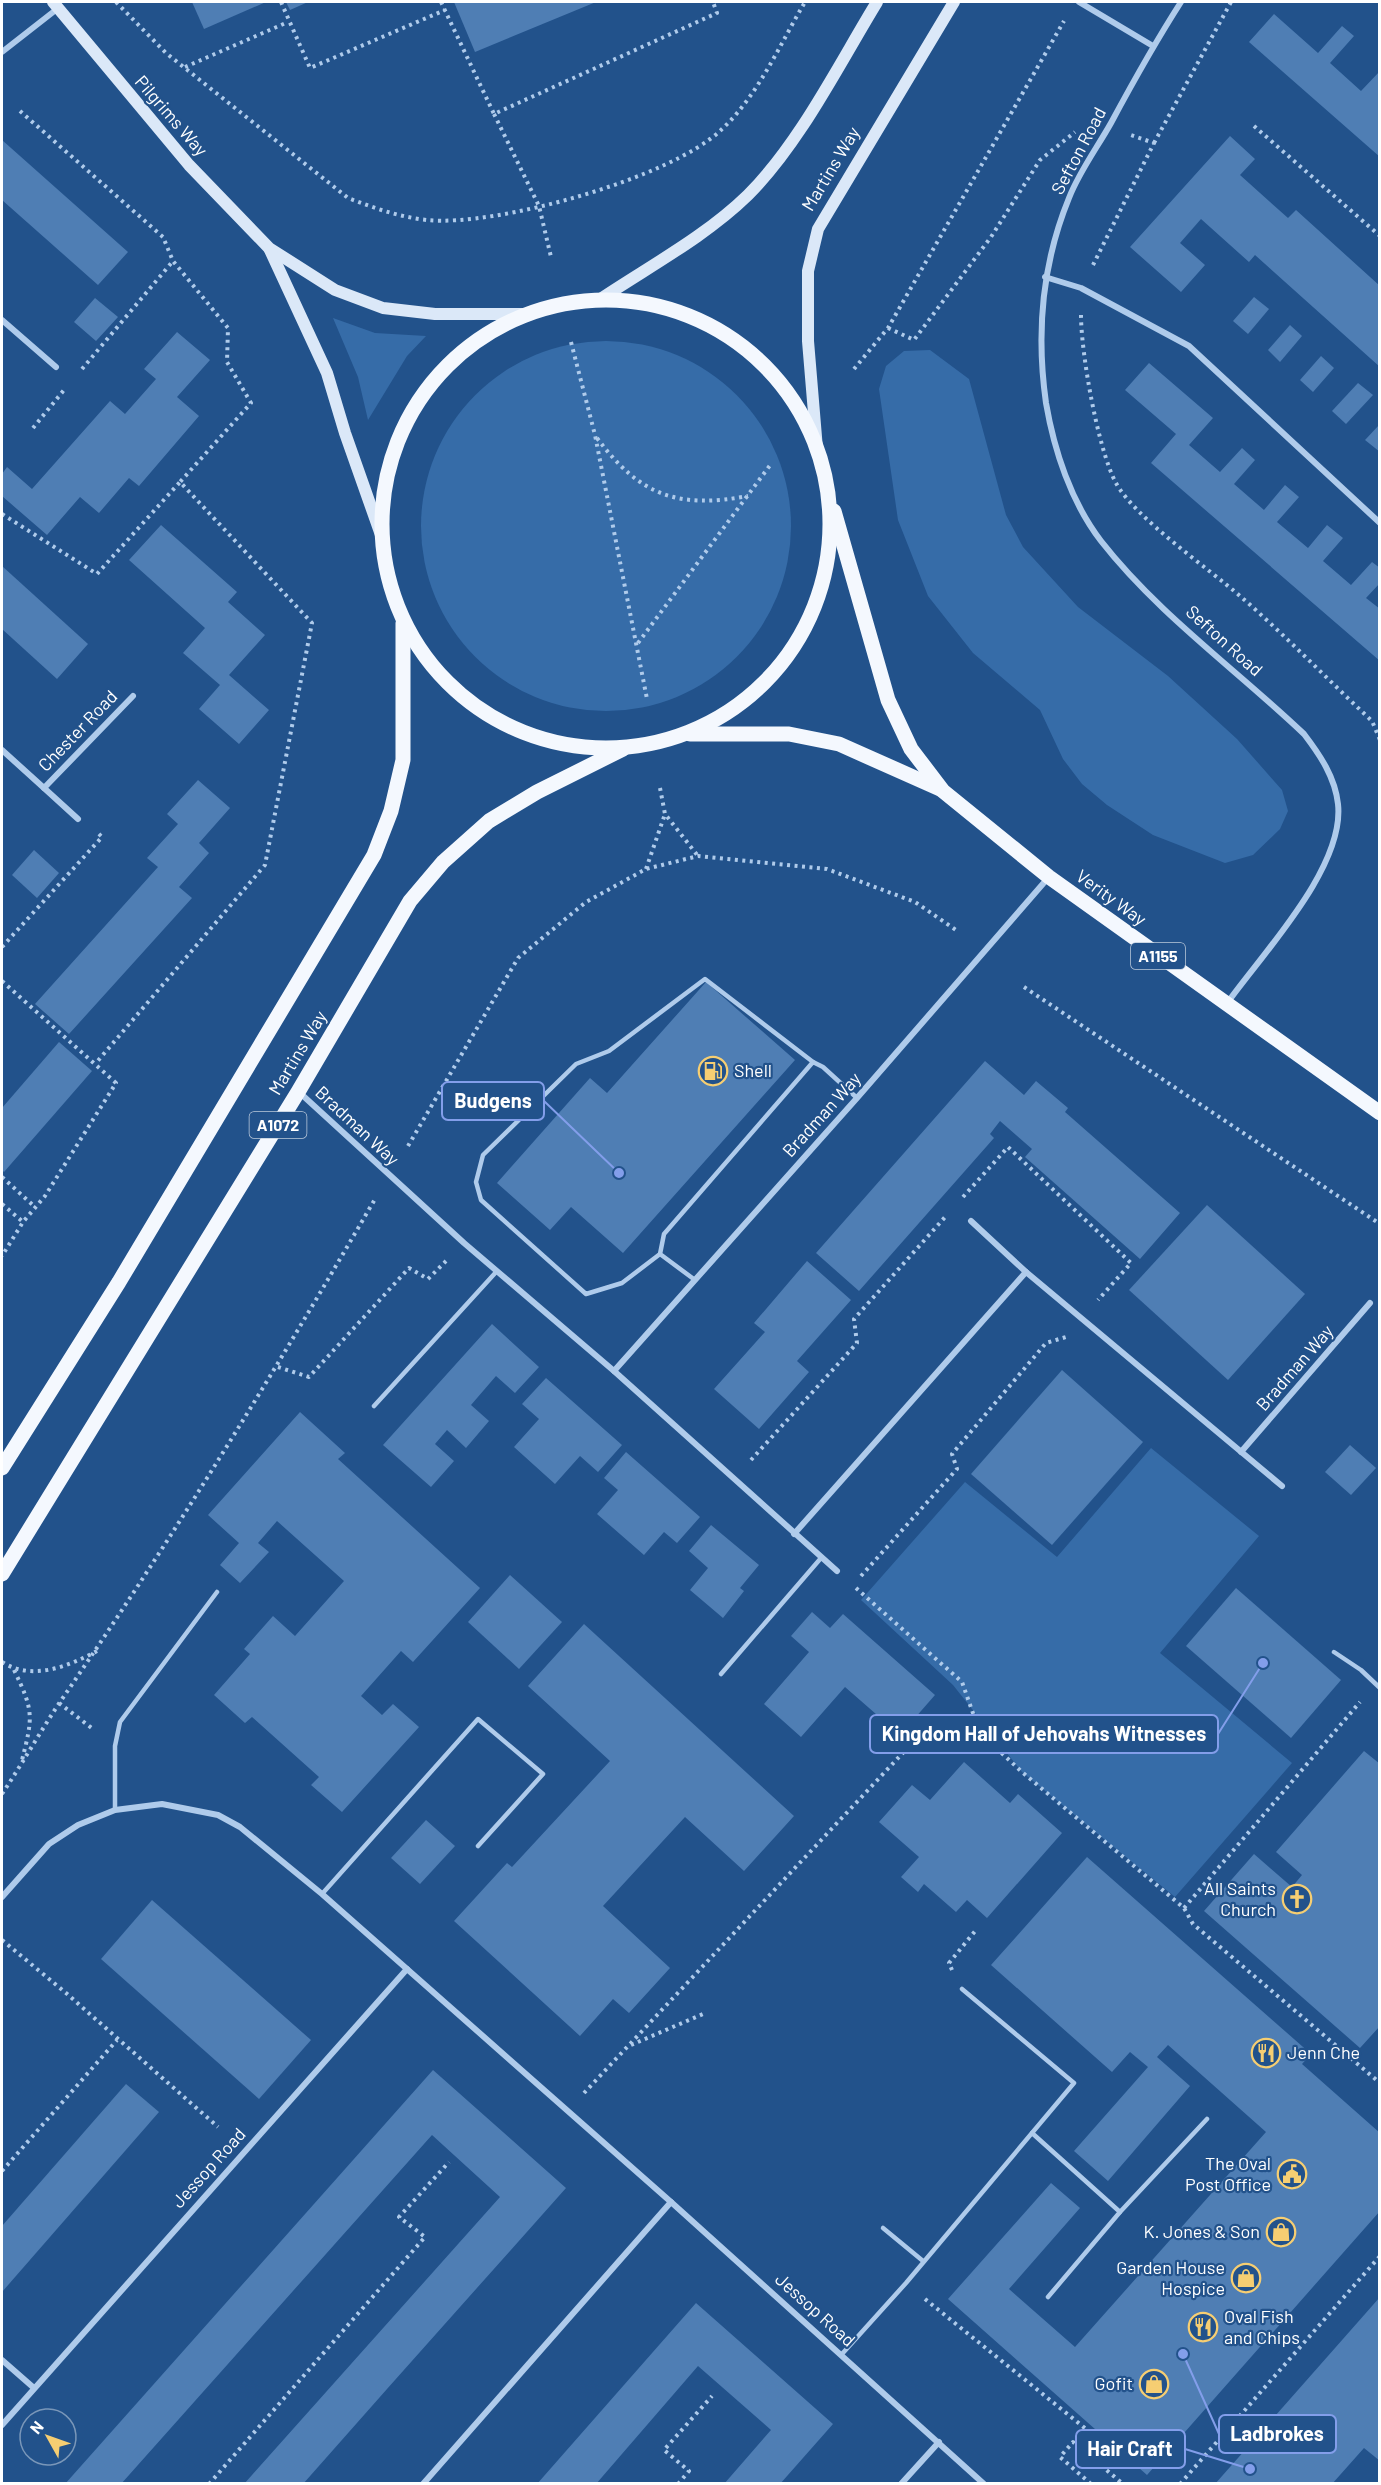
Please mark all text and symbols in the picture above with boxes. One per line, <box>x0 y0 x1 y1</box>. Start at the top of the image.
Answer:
street label: Pilgrims Way <box>131 71 213 160</box>
street label: Sefton Road <box>1046 103 1110 198</box>
street label: Martins Way <box>796 122 864 215</box>
street label: Sefton Road <box>1182 600 1268 680</box>
street label: Chester Road <box>33 685 121 775</box>
street label: Verity Way <box>1072 864 1151 930</box>
road number: A1155 <box>1131 943 1185 969</box>
street label: Martins Way <box>263 1006 331 1099</box>
fuel station icon: Shell <box>697 1055 729 1087</box>
place label: Shell <box>734 1059 772 1081</box>
street label: Bradman Way <box>777 1067 865 1161</box>
street label: Bradman Way <box>311 1081 404 1170</box>
callout: Budgens <box>442 1082 544 1120</box>
text: Budgens <box>454 1088 532 1112</box>
road number: A1072 <box>250 1112 306 1138</box>
street label: Bradman Way <box>1251 1320 1337 1415</box>
callout: Kingdom Hall of Jehovahs Witnesses <box>870 1715 1218 1753</box>
text: Kingdom Hall of Jehovahs Witnesses <box>882 1721 1206 1745</box>
place label: All Saints Church <box>1204 1877 1276 1920</box>
church icon: All Saints Church <box>1281 1883 1313 1915</box>
restaurant icon: Jenn Che <box>1250 2037 1282 2069</box>
place label: Jenn Che <box>1287 2041 1360 2063</box>
street label: Jessop Road <box>167 2123 250 2212</box>
place label: The Oval Post Office <box>1185 2152 1271 2195</box>
public building icon: The Oval Post Office <box>1276 2158 1308 2190</box>
shop icon: K. Jones & Son <box>1265 2216 1297 2248</box>
place label: K. Jones & Son <box>1143 2220 1260 2242</box>
place label: Garden House Hospice <box>1116 2256 1225 2299</box>
shop icon: Garden House Hospice <box>1230 2262 1262 2294</box>
street label: Jessop Road <box>771 2268 860 2351</box>
place label: Oval Fish and Chips <box>1224 2305 1300 2348</box>
restaurant icon: Oval Fish and Chips <box>1187 2311 1219 2343</box>
shop icon: Gofit <box>1138 2368 1170 2400</box>
place label: Gofit <box>1095 2372 1133 2394</box>
north arrow <box>18 2407 78 2467</box>
callout: Ladbrokes <box>1219 2415 1336 2453</box>
text: N <box>25 2417 47 2437</box>
text: Ladbrokes <box>1230 2421 1324 2445</box>
callout: Hair Craft <box>1076 2430 1185 2468</box>
text: Hair Craft <box>1087 2436 1173 2460</box>

